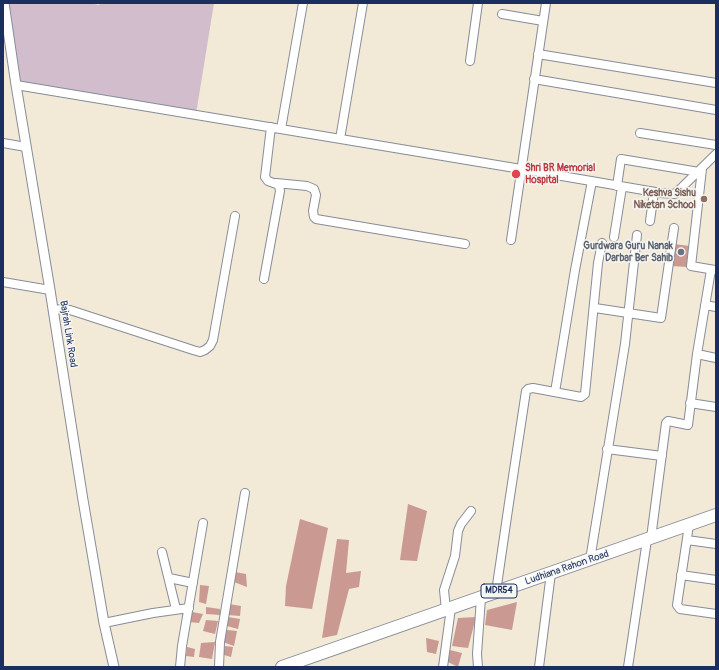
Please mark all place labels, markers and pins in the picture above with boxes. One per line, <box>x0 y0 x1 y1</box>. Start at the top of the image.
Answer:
place label: Shri BR Memorial Hospital <box>525 162 595 186</box>
marker: Shri BR Memorial Hospital <box>510 168 522 180</box>
place label: Keshva Sishu Niketan School <box>633 187 696 210</box>
marker: Keshva Sishu Niketan School <box>699 194 709 204</box>
place label: Gurdwara Guru Nanak Darbar Ber Sahib <box>583 240 673 264</box>
marker: Gurdwara Guru Nanak Darbar Ber Sahib <box>676 247 686 257</box>

